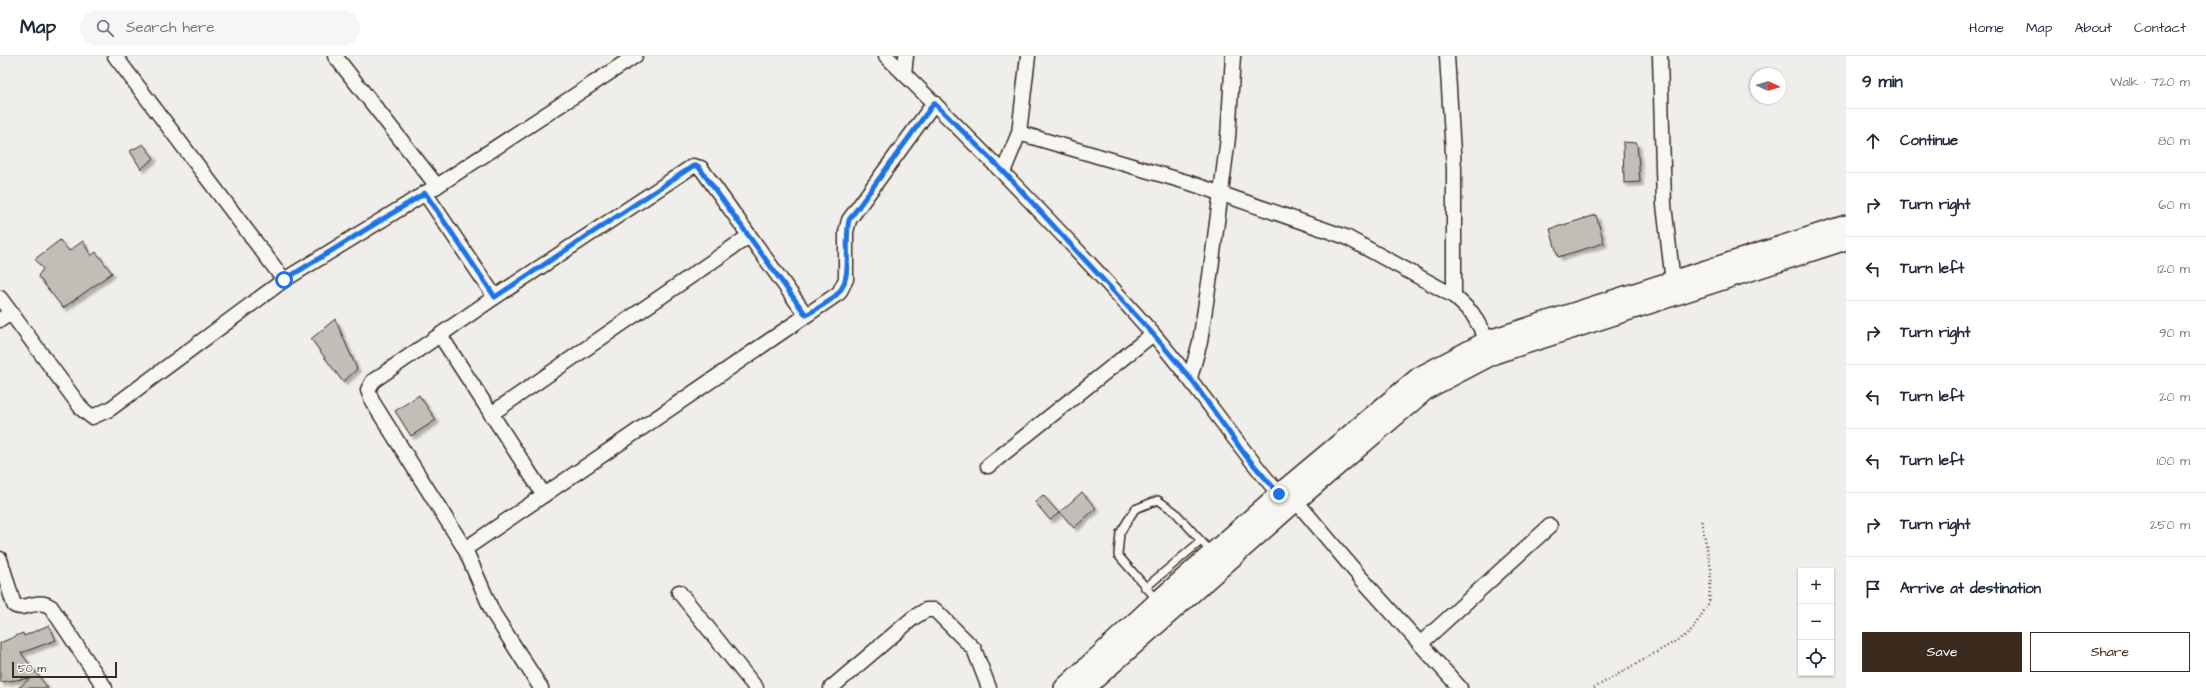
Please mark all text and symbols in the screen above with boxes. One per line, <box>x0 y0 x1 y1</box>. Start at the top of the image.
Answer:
search box <box>80 10 360 46</box>
text: Map <box>20 14 56 41</box>
icon: search <box>94 17 116 39</box>
text: Search here <box>126 17 215 38</box>
text: Home <box>1969 18 2004 38</box>
text: Map <box>2026 18 2052 38</box>
text: About <box>2074 18 2112 38</box>
text: Contact <box>2134 18 2186 38</box>
north arrow <box>1750 68 1786 104</box>
text: 9 min <box>1862 70 1903 94</box>
text: Walk · 720 m <box>2110 73 2190 91</box>
icon: ahead <box>1862 130 1884 152</box>
text: Continue <box>1900 130 1958 151</box>
text: 80 m <box>2158 132 2190 150</box>
icon: right <box>1862 194 1884 216</box>
text: Turn right <box>1900 194 1971 215</box>
text: 60 m <box>2158 196 2190 214</box>
icon: left <box>1862 258 1884 280</box>
text: Turn left <box>1900 258 1964 279</box>
text: 120 m <box>2157 260 2190 278</box>
route start <box>275 271 293 289</box>
icon: right <box>1862 322 1884 344</box>
text: Turn right <box>1900 322 1971 343</box>
text: 90 m <box>2159 324 2190 342</box>
icon: left <box>1862 386 1884 408</box>
text: Turn left <box>1900 386 1964 407</box>
text: 20 m <box>2159 388 2190 406</box>
icon: left <box>1862 450 1884 472</box>
text: Turn left <box>1900 450 1964 471</box>
text: 100 m <box>2157 452 2190 470</box>
route end <box>1270 485 1288 503</box>
icon: right <box>1862 514 1884 536</box>
text: Turn right <box>1900 514 1971 535</box>
text: 250 m <box>2150 516 2190 534</box>
map controls <box>1798 568 1834 676</box>
button: + <box>1798 568 1834 604</box>
icon: arrive <box>1862 578 1884 600</box>
text: Arrive at destination <box>1900 578 2041 599</box>
button: − <box>1798 604 1834 640</box>
button: Save <box>1862 632 2022 672</box>
button: Share <box>2030 632 2190 672</box>
button: locate <box>1798 640 1834 676</box>
scale bar <box>12 660 117 679</box>
text: 50 m <box>18 661 46 676</box>

